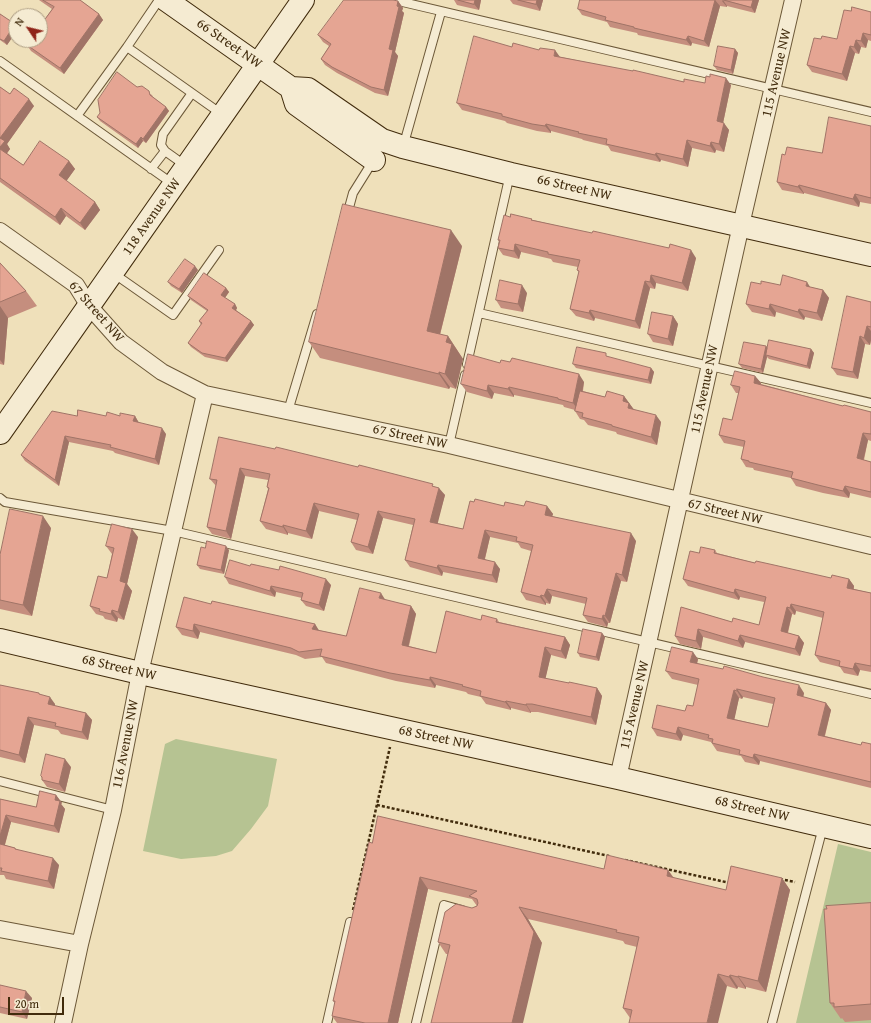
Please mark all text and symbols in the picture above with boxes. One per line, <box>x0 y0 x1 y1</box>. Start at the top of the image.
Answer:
north arrow <box>8 8 48 48</box>
text: N <box>10 14 28 29</box>
street label: 66 Street NW <box>193 15 265 73</box>
street label: 115 Avenue NW <box>759 27 795 119</box>
street label: 66 Street NW <box>535 171 613 205</box>
street label: 118 Avenue NW <box>119 175 185 259</box>
street label: 67 Street NW <box>65 278 127 346</box>
street label: 115 Avenue NW <box>687 343 723 435</box>
street label: 67 Street NW <box>371 421 449 453</box>
street label: 67 Street NW <box>686 495 764 529</box>
street label: 68 Street NW <box>80 651 158 685</box>
street label: 115 Avenue NW <box>617 659 653 751</box>
street label: 116 Avenue NW <box>109 698 143 790</box>
street label: 68 Street NW <box>397 722 475 754</box>
street label: 68 Street NW <box>713 792 791 826</box>
scale bar <box>10 989 66 1015</box>
text: 20 m <box>15 995 39 1012</box>

